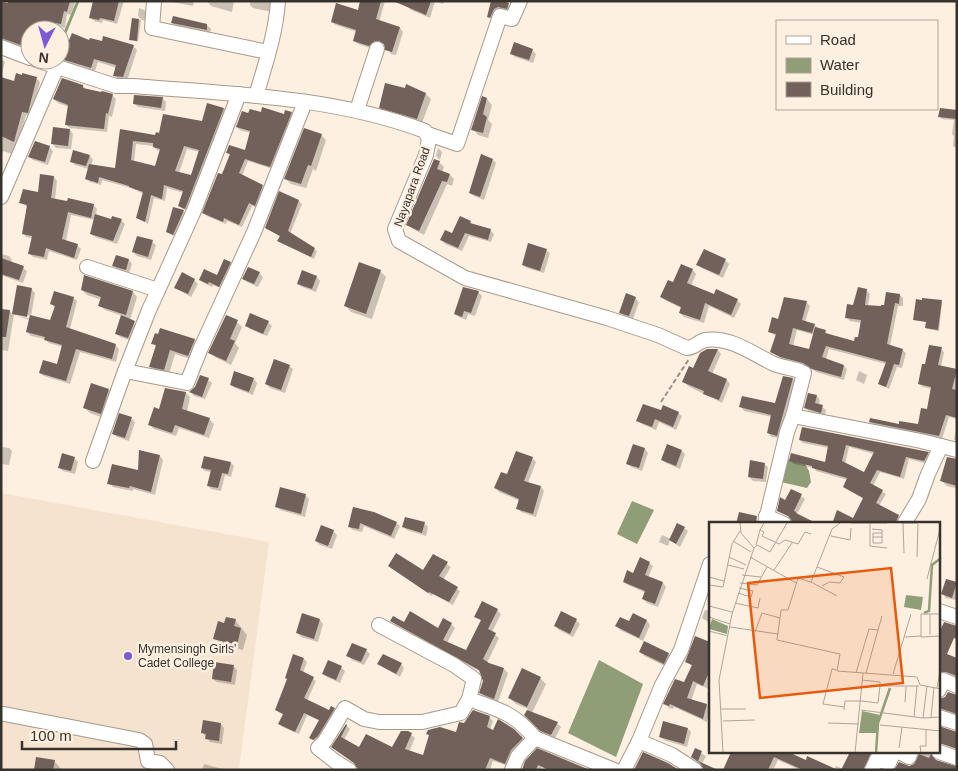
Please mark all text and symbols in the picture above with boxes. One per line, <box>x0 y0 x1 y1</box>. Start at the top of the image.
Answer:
north arrow <box>20 20 70 70</box>
legend <box>776 20 938 110</box>
text: Road <box>820 31 856 48</box>
text: N <box>38 49 50 66</box>
text: Water <box>820 56 859 73</box>
text: Building <box>820 81 873 98</box>
street label: Nayapara Road <box>391 145 433 229</box>
inset map <box>709 522 940 754</box>
place label: Mymensingh Girls' Cadet College <box>138 642 236 670</box>
marker: Mymensingh Girls' Cadet College <box>122 650 134 662</box>
scale bar <box>22 718 176 750</box>
text: 100 m <box>30 727 72 744</box>

